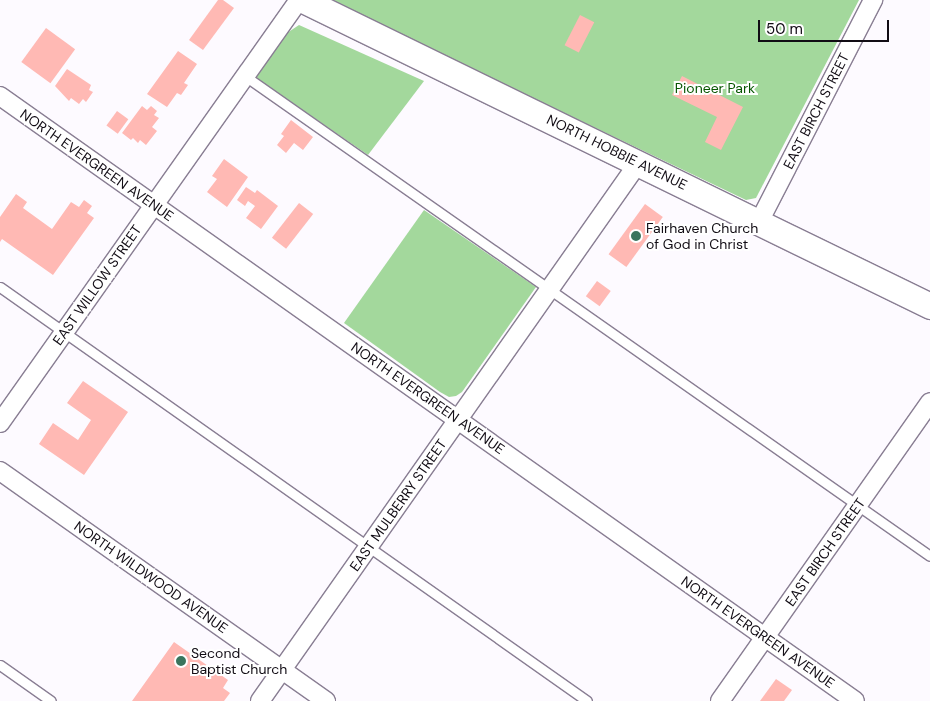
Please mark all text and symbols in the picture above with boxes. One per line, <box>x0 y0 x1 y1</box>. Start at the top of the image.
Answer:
scale bar <box>760 10 891 42</box>
text: 50 m <box>766 19 803 39</box>
street label: EAST BIRCH STREET <box>780 50 852 172</box>
park label: Pioneer Park <box>675 80 755 96</box>
street label: NORTH EVERGREEN AVENUE <box>17 105 177 225</box>
street label: NORTH HOBBIE AVENUE <box>544 111 690 193</box>
place label: Fairhaven Church of God in Christ <box>646 220 758 252</box>
street label: EAST WILLOW STREET <box>49 222 145 348</box>
marker: Fairhaven Church of God in Christ <box>630 230 642 242</box>
street label: NORTH EVERGREEN AVENUE <box>348 338 508 458</box>
street label: EAST MULBERRY STREET <box>346 436 450 574</box>
street label: EAST BIRCH STREET <box>781 495 869 609</box>
street label: NORTH WILDWOOD AVENUE <box>71 517 231 637</box>
street label: NORTH EVERGREEN AVENUE <box>678 572 838 692</box>
place label: Second Baptist Church <box>191 645 287 678</box>
marker: Second Baptist Church <box>175 655 187 667</box>

